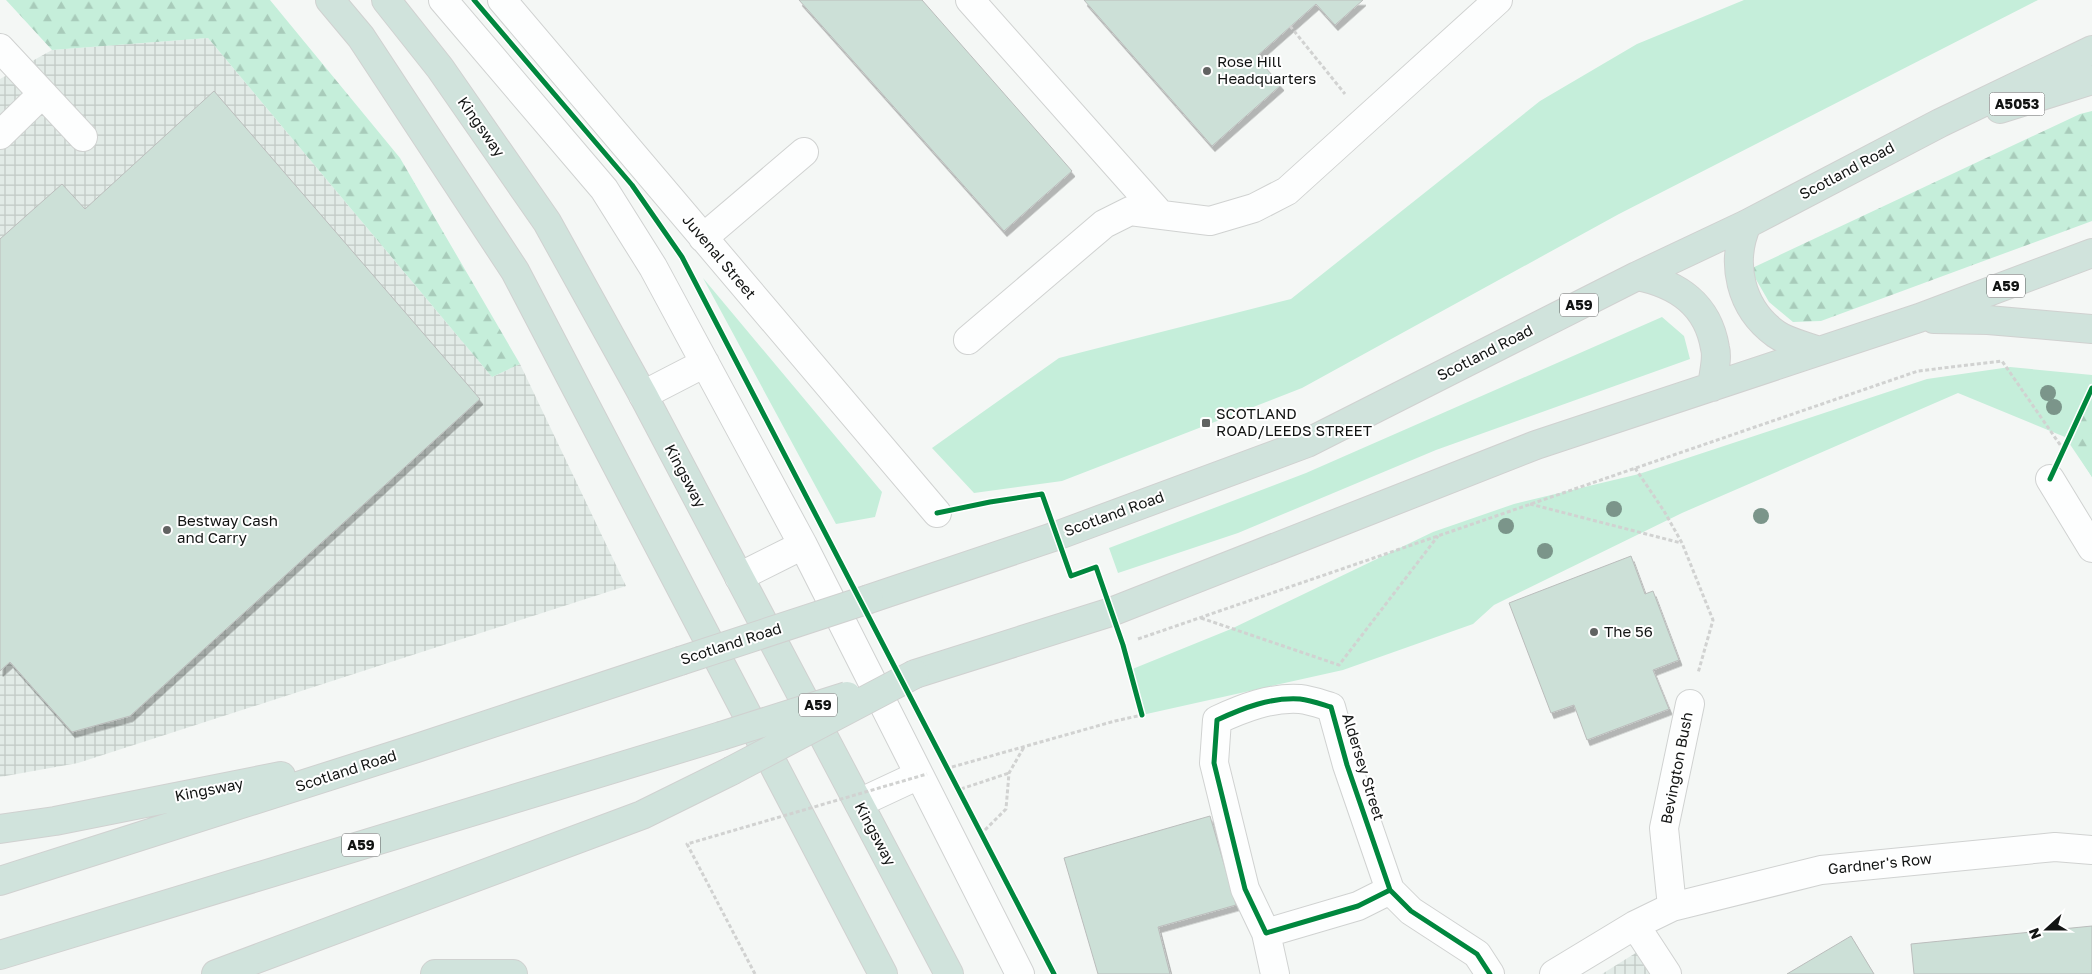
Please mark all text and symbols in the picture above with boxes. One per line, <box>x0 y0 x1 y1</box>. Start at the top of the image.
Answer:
place label: Rose Hill Headquarters <box>1217 52 1316 87</box>
marker: Rose Hill Headquarters <box>1201 65 1213 77</box>
road number: A5053 <box>1990 92 2044 116</box>
street label: Kingsway <box>455 93 509 160</box>
street label: Scotland Road <box>1796 138 1897 203</box>
street label: Juvenal Street <box>679 210 760 302</box>
road number: A59 <box>1987 274 2025 298</box>
road number: A59 <box>1560 294 1598 316</box>
street label: Scotland Road <box>1434 320 1535 384</box>
place label: SCOTLAND ROAD/LEEDS STREET <box>1216 404 1372 439</box>
marker: SCOTLAND ROAD/LEEDS STREET <box>1200 417 1212 429</box>
street label: Kingsway <box>662 441 710 511</box>
street label: Scotland Road <box>1061 487 1166 539</box>
place label: Bestway Cash and Carry <box>177 511 278 546</box>
marker: Bestway Cash and Carry <box>161 524 173 536</box>
street label: Scotland Road <box>678 618 783 668</box>
place label: The 56 <box>1604 622 1653 640</box>
marker: The 56 <box>1588 626 1600 638</box>
road number: A59 <box>799 694 837 716</box>
street label: Bevington Bush <box>1656 710 1696 825</box>
street label: Aldersey Street <box>1339 711 1389 822</box>
street label: Scotland Road <box>293 745 398 795</box>
street label: Kingsway <box>173 773 245 804</box>
street label: Kingsway <box>852 799 900 869</box>
road number: A59 <box>342 834 380 856</box>
street label: Gardner's Row <box>1827 849 1933 877</box>
north arrow <box>2022 904 2072 954</box>
text: N <box>2025 926 2044 942</box>

